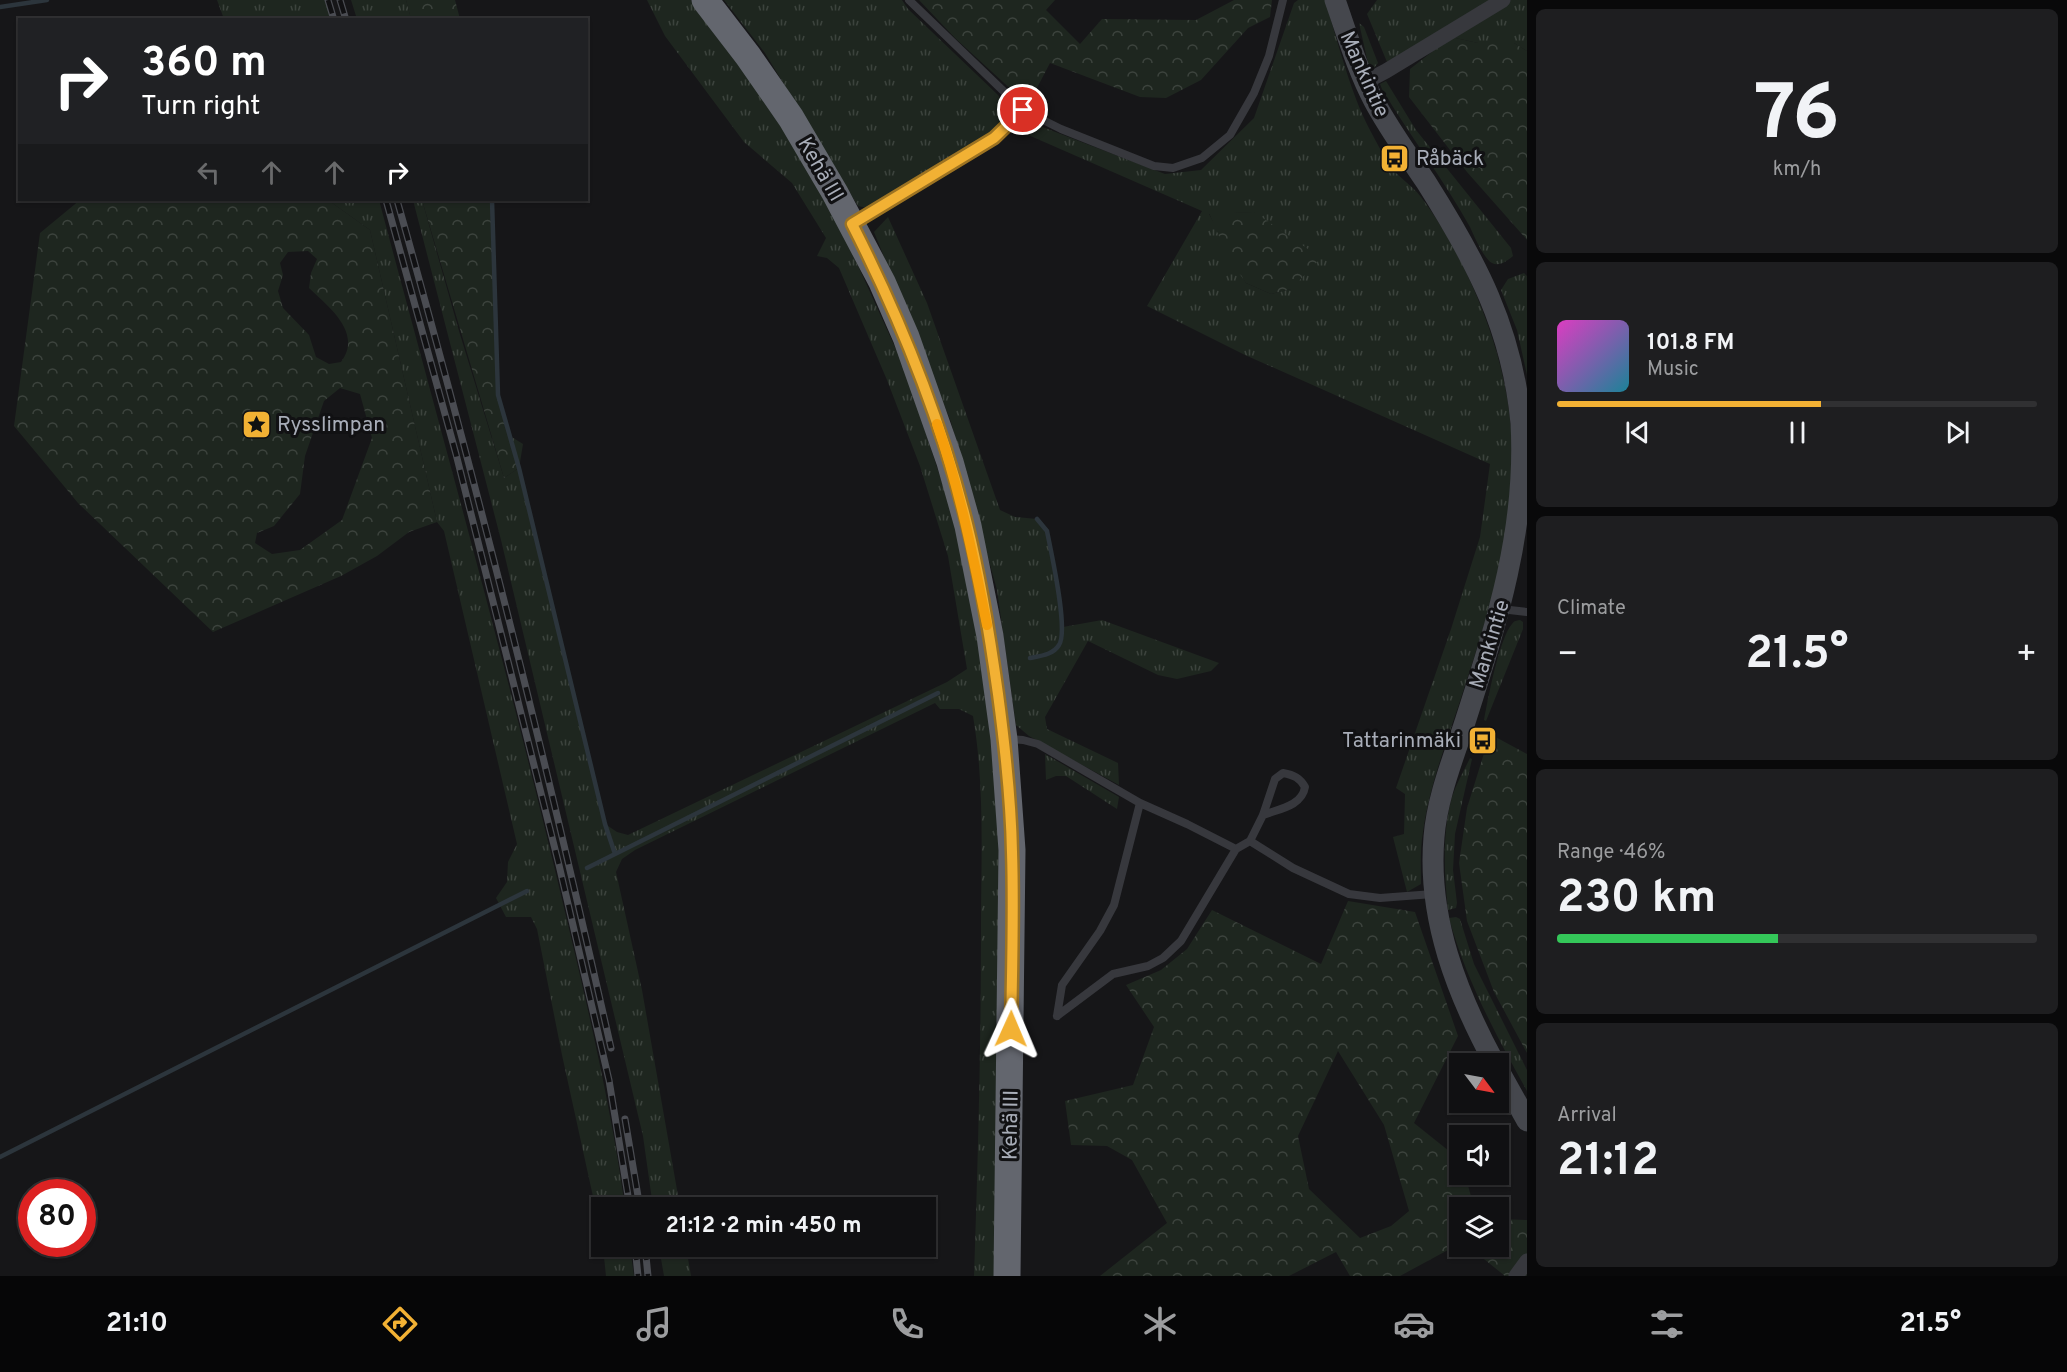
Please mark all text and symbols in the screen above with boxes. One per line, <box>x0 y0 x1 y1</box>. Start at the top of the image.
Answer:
street label: Mankintie <box>1333 27 1395 122</box>
text: 360 m <box>141 38 267 91</box>
icon: right <box>42 42 120 120</box>
text: 76 <box>1754 68 1840 167</box>
pin <box>997 84 1048 135</box>
text: Turn right <box>141 90 260 124</box>
icon: arrive <box>1006 93 1039 126</box>
street label: Kehä III <box>790 133 849 207</box>
bus stop icon: Råbäck <box>1379 142 1411 174</box>
place label: Råbäck <box>1416 146 1484 173</box>
icon: left <box>192 156 225 189</box>
icon: ahead <box>255 156 288 189</box>
icon: ahead <box>318 156 351 189</box>
icon: right <box>381 156 414 189</box>
text: km/h <box>1773 157 1821 183</box>
text: 101.8 FM <box>1647 330 1734 357</box>
text: Music <box>1647 357 1699 383</box>
place icon: Rysslimpan <box>240 408 272 440</box>
place label: Rysslimpan <box>277 412 385 439</box>
icon: previous <box>1621 416 1654 449</box>
icon: pause <box>1781 416 1814 449</box>
icon: next <box>1941 416 1974 449</box>
text: Climate <box>1557 596 1626 622</box>
street label: Mankintie <box>1464 597 1517 692</box>
text: 21.5° <box>1746 627 1848 684</box>
text: − <box>1557 635 1578 677</box>
text: + <box>2016 635 2037 677</box>
bus stop icon: Tattarinmäki <box>1466 724 1498 756</box>
place label: Tattarinmäki <box>1342 728 1461 755</box>
text: Range · 46% <box>1557 840 1666 866</box>
text: 230 km <box>1557 871 1716 928</box>
position arrow <box>979 997 1043 1061</box>
north arrow <box>1449 1053 1509 1113</box>
map controls <box>1449 1053 1509 1257</box>
street label: Kehä III <box>997 1090 1026 1160</box>
text: Arrival <box>1557 1103 1617 1129</box>
button: sound <box>1449 1125 1509 1185</box>
text: 21:12 <box>1557 1134 1659 1191</box>
speed limit sign: 80 <box>18 1179 96 1257</box>
button: layers <box>1449 1197 1509 1257</box>
text: 21:12 · 2 min · 450 m <box>665 1213 862 1240</box>
icon: directions <box>379 1303 421 1345</box>
icon: music <box>633 1303 675 1345</box>
icon: phone <box>886 1303 928 1345</box>
icon: climate <box>1139 1303 1181 1345</box>
icon: car <box>1393 1303 1435 1345</box>
icon: filters <box>1646 1303 1688 1345</box>
text: 21:10 <box>106 1307 168 1341</box>
text: 21.5° <box>1900 1307 1961 1341</box>

